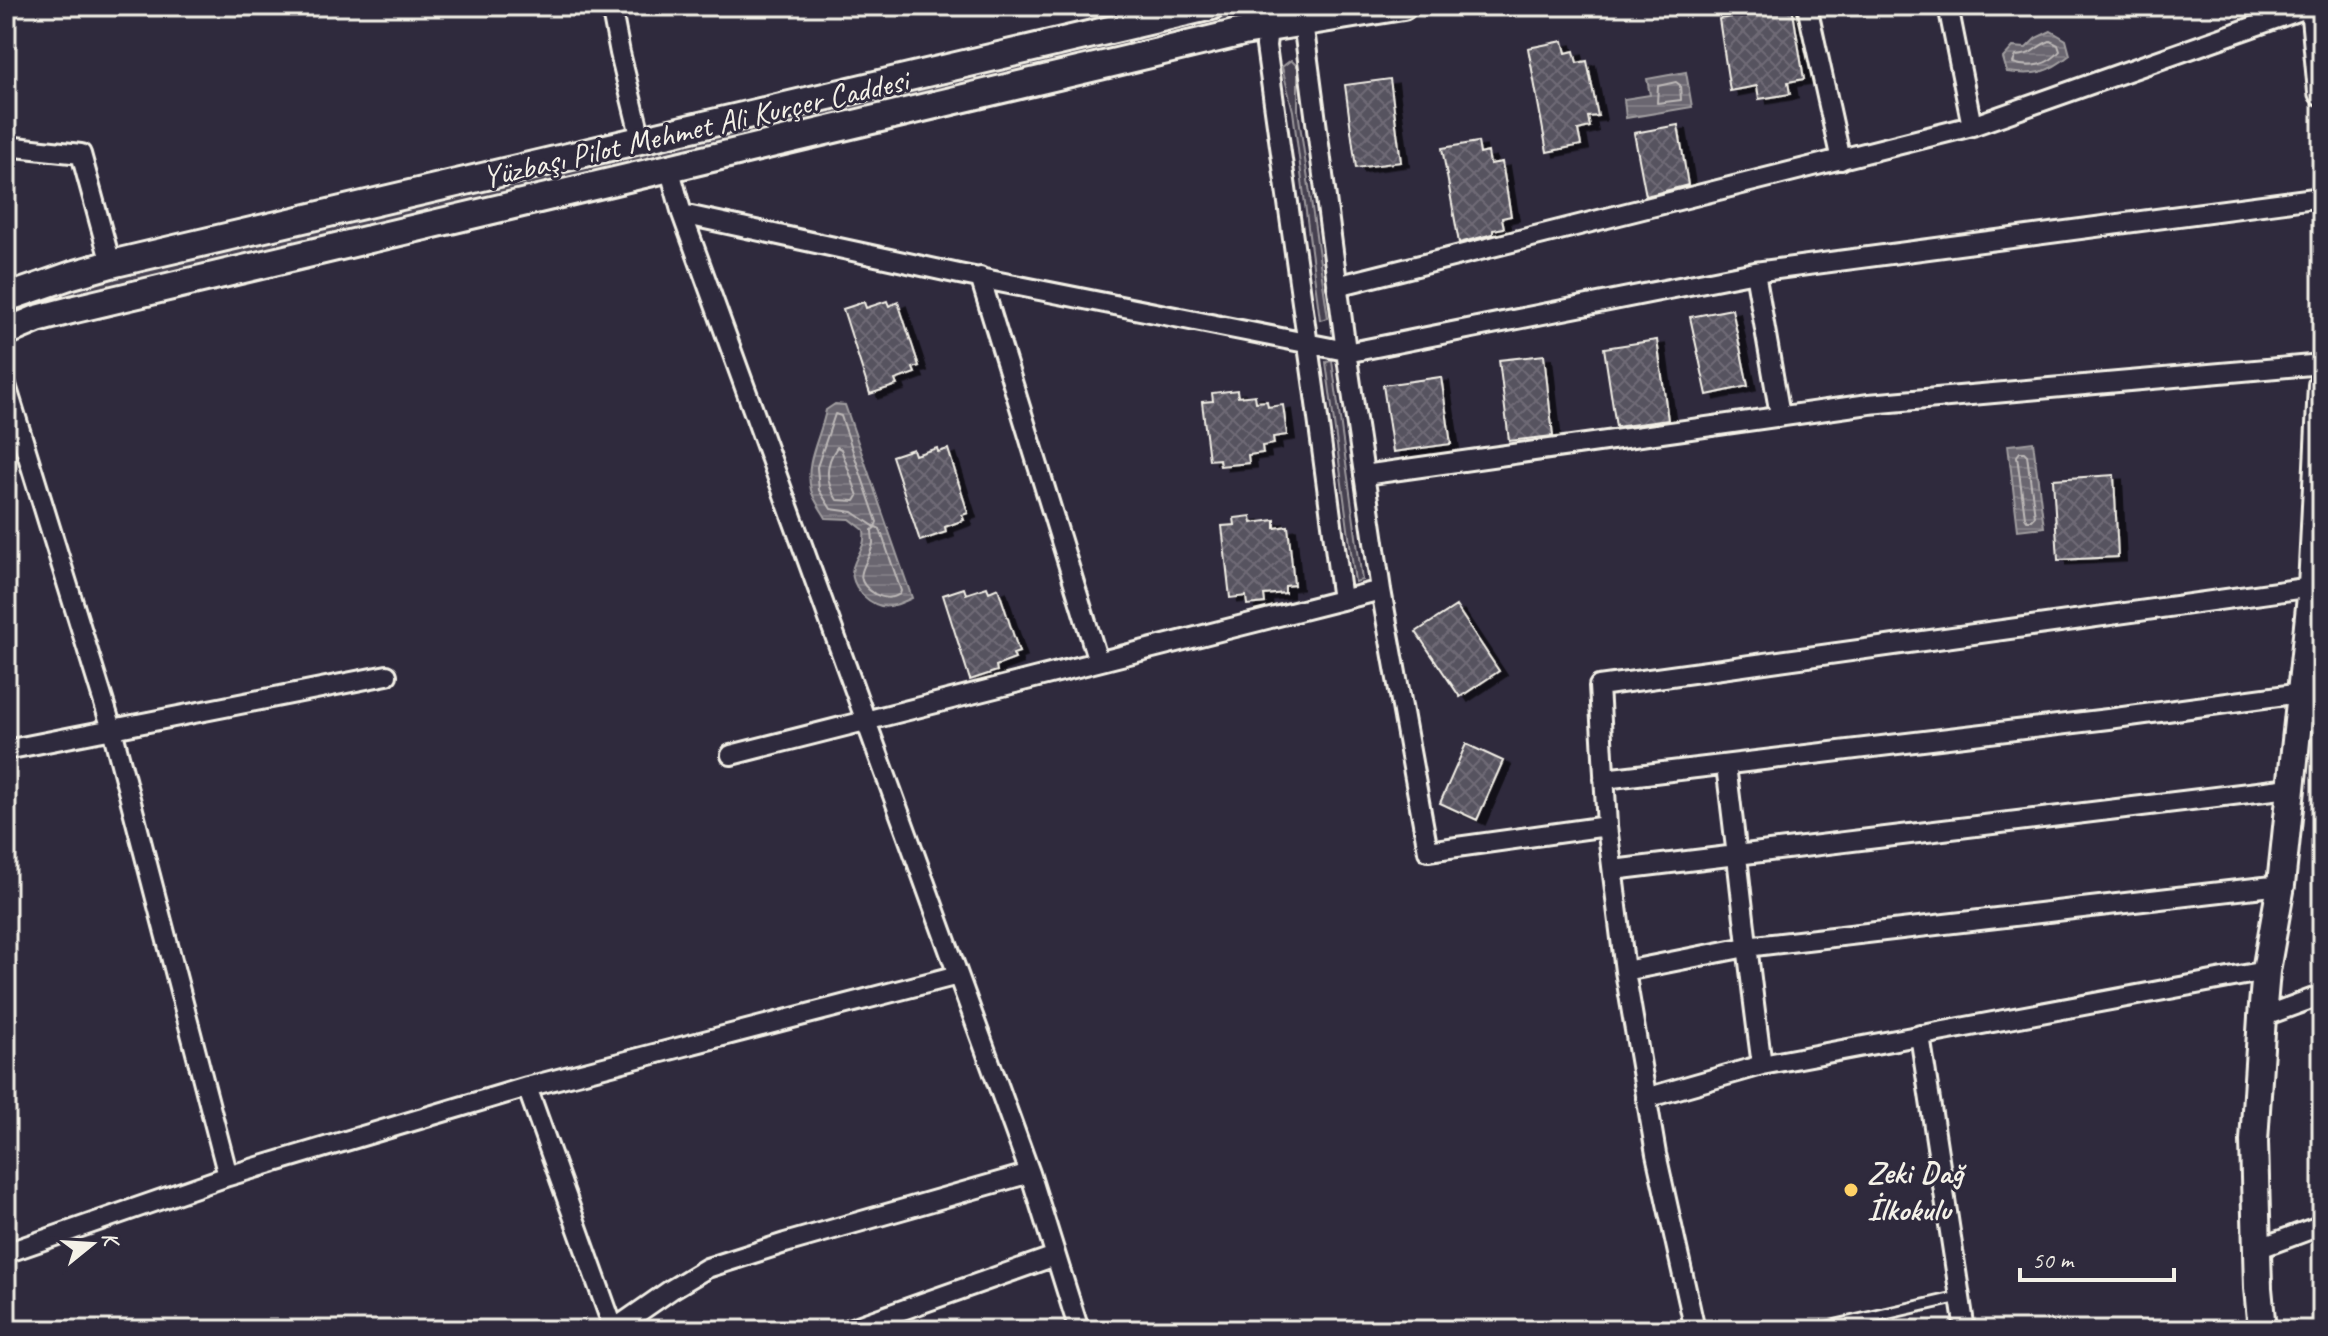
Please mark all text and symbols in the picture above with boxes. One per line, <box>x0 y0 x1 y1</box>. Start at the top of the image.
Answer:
street label: Yüzbaşı Pilot Mehmet Ali Kurçer Caddesi <box>478 59 916 197</box>
place label: Zeki Dağ İlkokulu <box>1867 1152 1967 1230</box>
marker: Zeki Dağ İlkokulu <box>1842 1181 1860 1199</box>
north arrow <box>52 1204 132 1284</box>
text: K <box>95 1228 127 1252</box>
scale bar <box>2020 1232 2174 1282</box>
text: 50 m <box>2032 1245 2075 1275</box>

